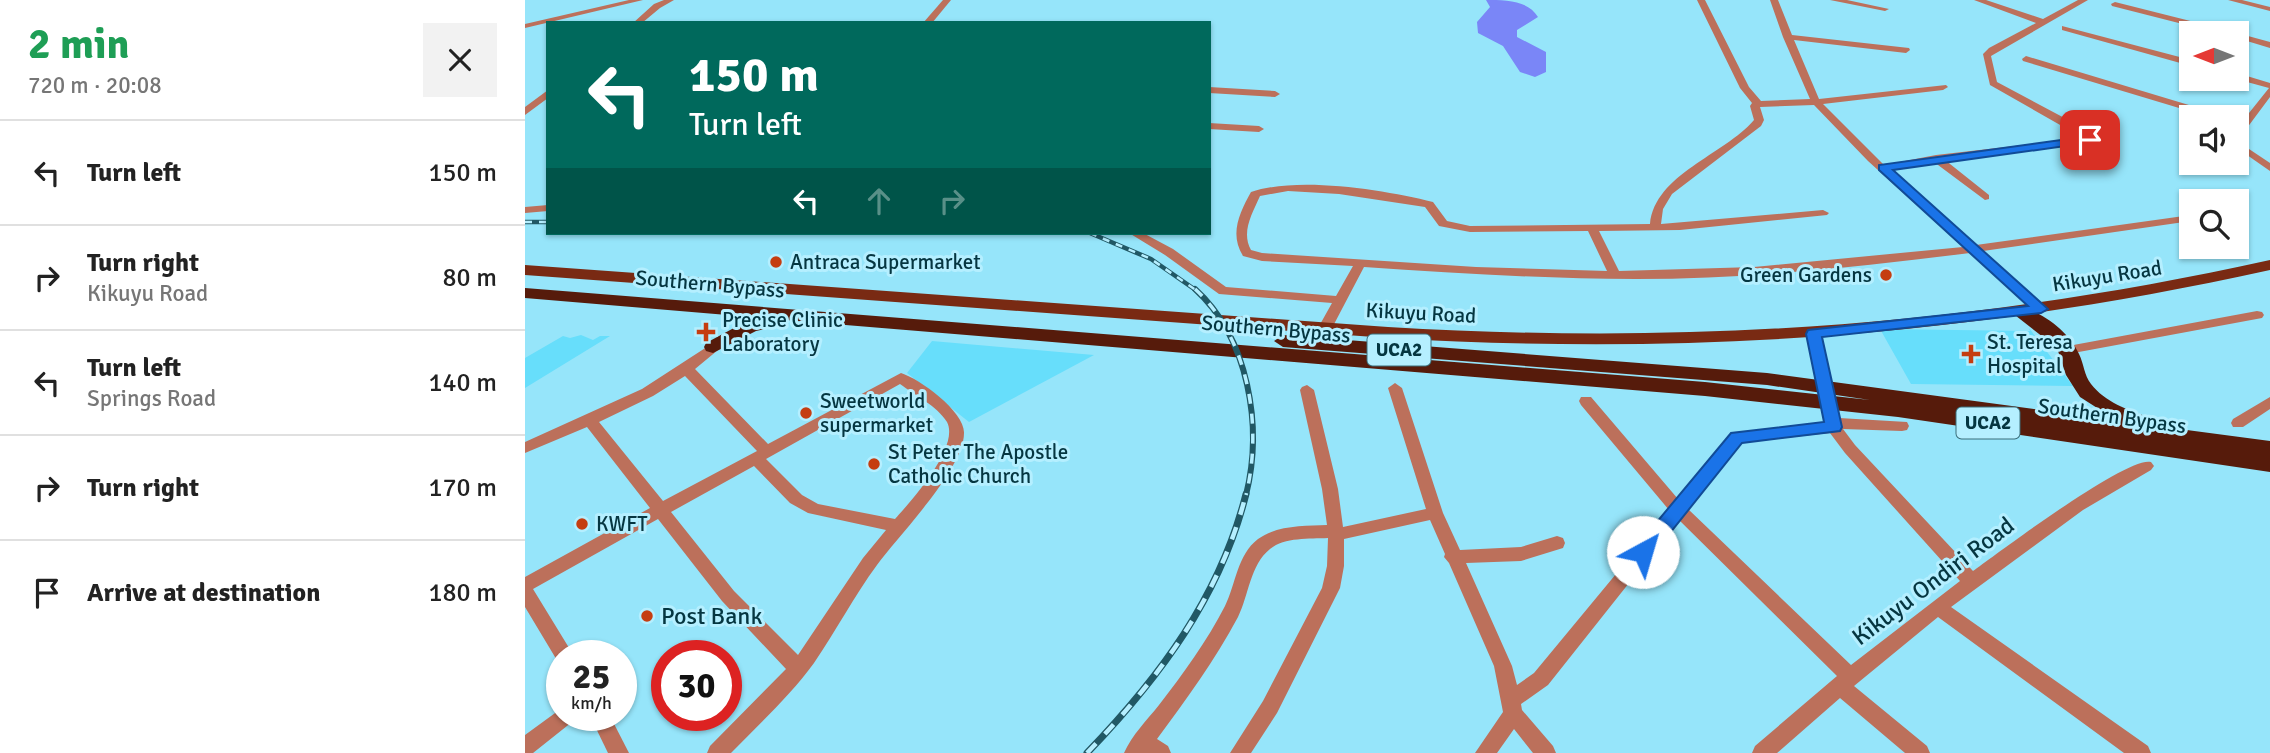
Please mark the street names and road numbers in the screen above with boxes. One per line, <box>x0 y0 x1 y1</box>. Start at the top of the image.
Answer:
street label: Kikuyu Road <box>2050 254 2164 298</box>
street label: Southern Bypass <box>634 265 786 303</box>
street label: Kikuyu Road <box>1365 297 1477 329</box>
street label: Southern Bypass <box>1200 310 1352 348</box>
road number: UCA2 <box>1367 334 1431 366</box>
street label: Southern Bypass <box>2036 393 2188 439</box>
road number: UCA2 <box>1957 408 2019 438</box>
street label: Kikuyu Ondiri Road <box>1846 510 2020 652</box>

